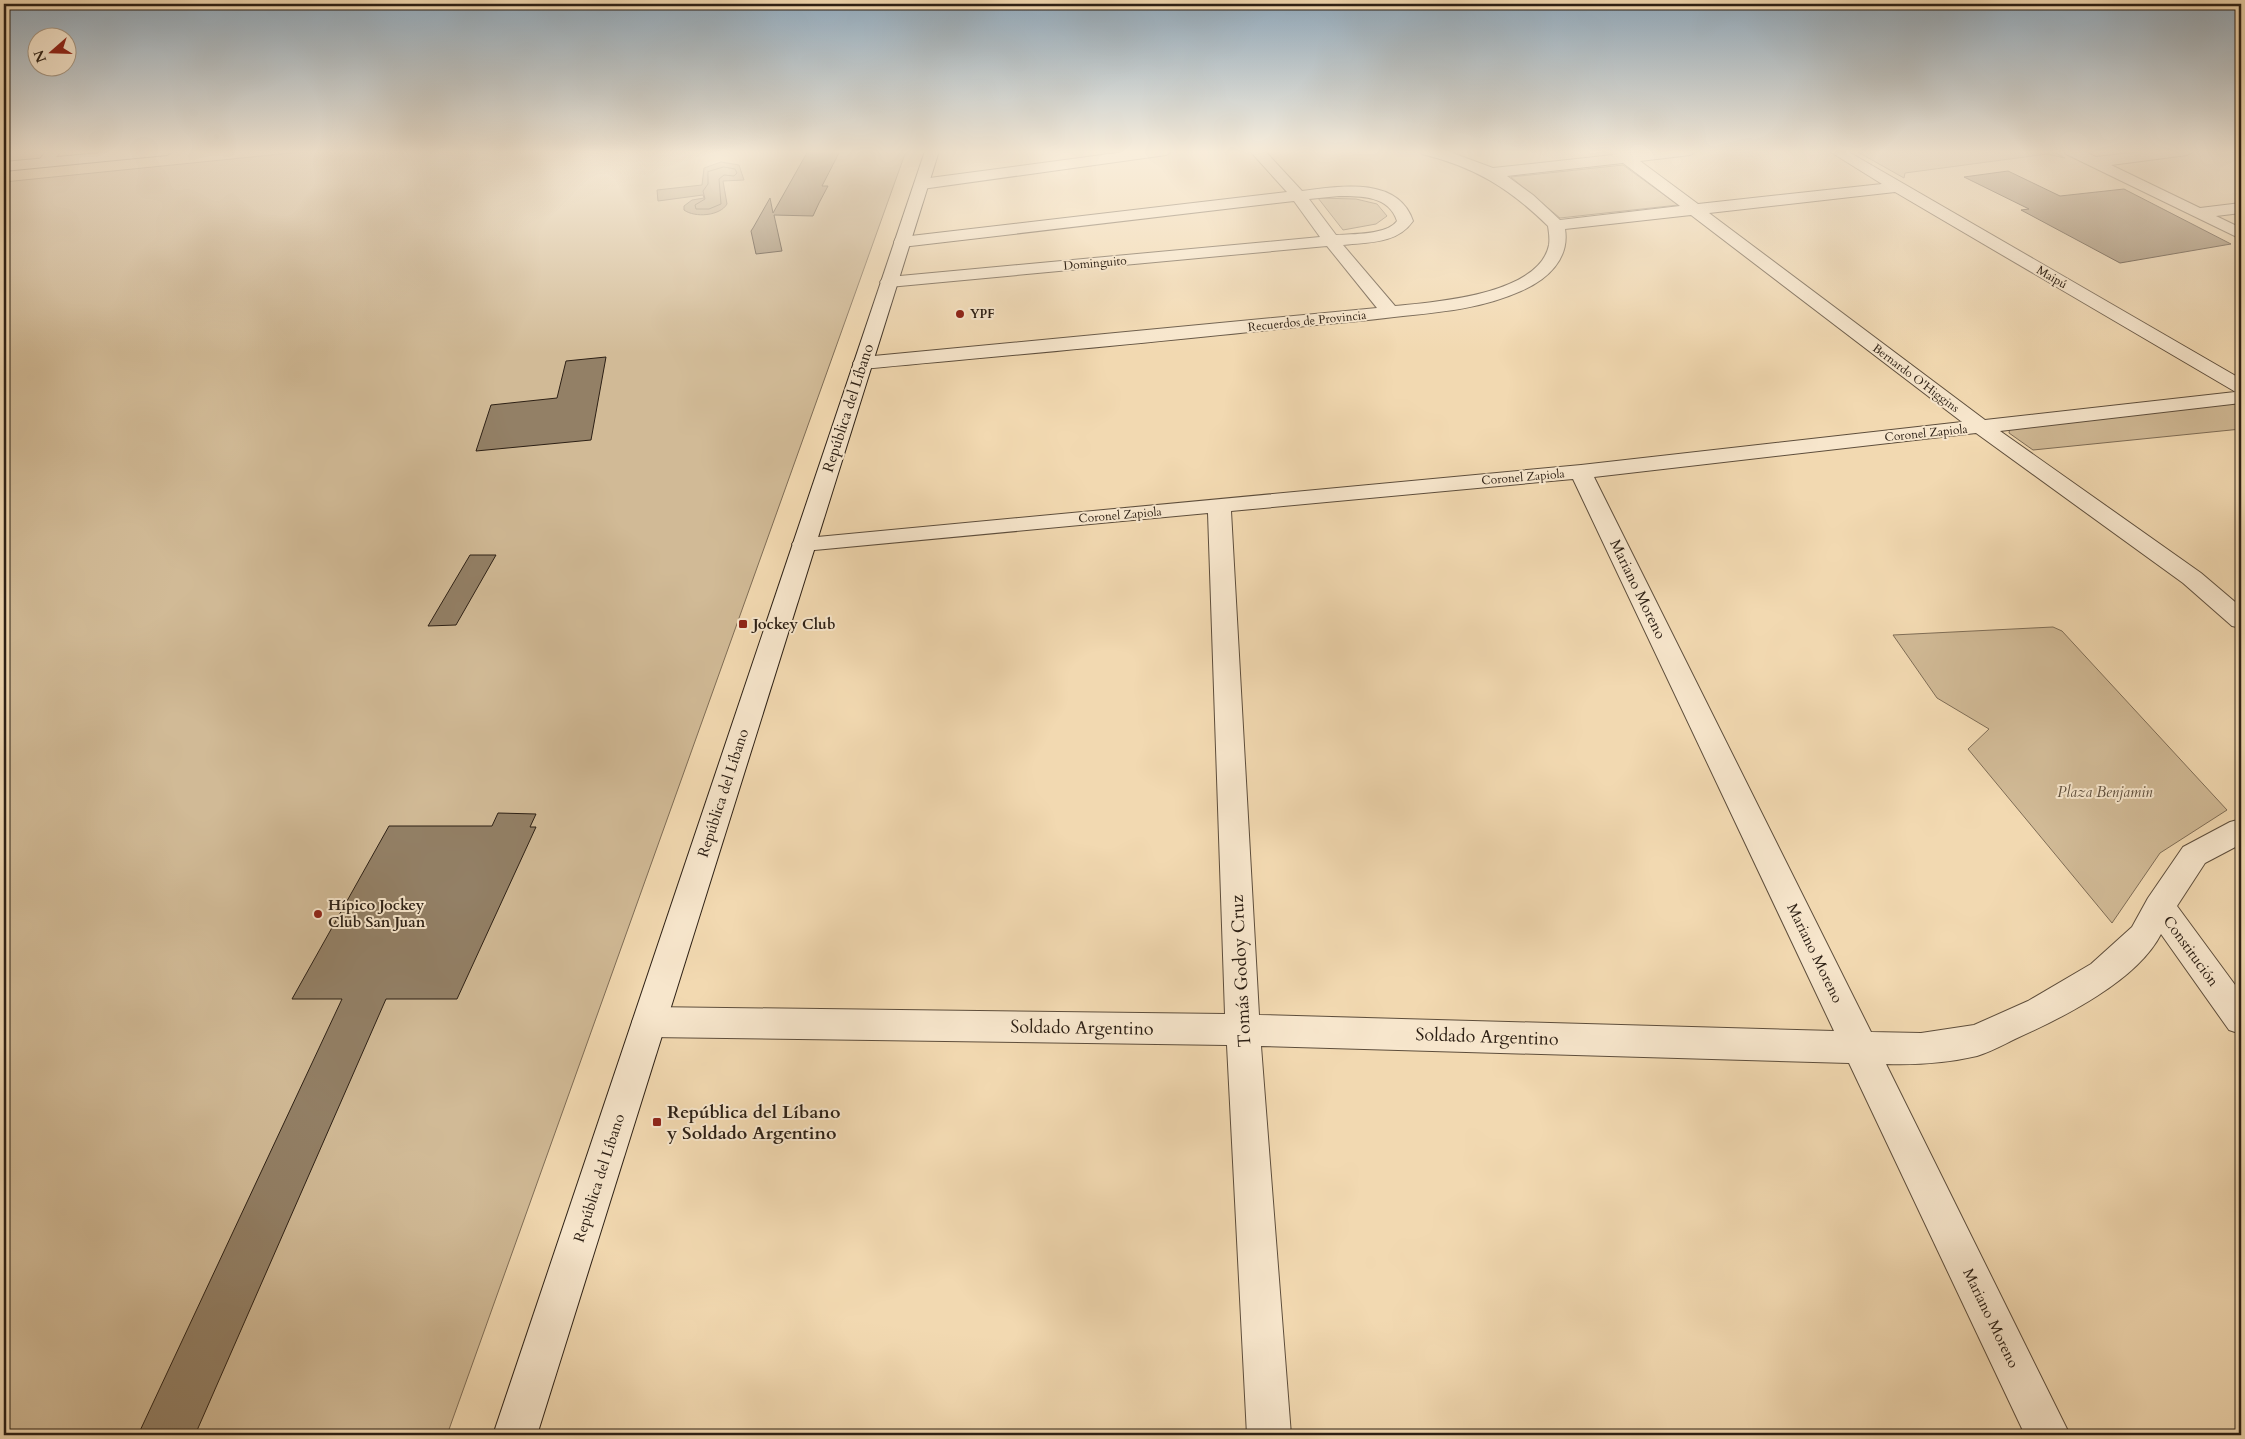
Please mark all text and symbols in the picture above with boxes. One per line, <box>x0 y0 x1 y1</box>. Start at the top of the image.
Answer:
north arrow <box>28 28 78 78</box>
text: N <box>29 47 51 65</box>
street label: Dominguito <box>1063 252 1128 274</box>
street label: Maipú <box>2034 262 2071 292</box>
place label: YPF <box>970 306 994 322</box>
street label: Recuerdos de Provincia <box>1247 307 1368 335</box>
marker: YPF <box>954 308 966 320</box>
street label: Bernardo O'Higgins <box>1869 340 1963 416</box>
street label: República del Líbano <box>818 341 878 475</box>
street label: Coronel Zapiola <box>1884 421 1969 445</box>
street label: Coronel Zapiola <box>1481 465 1566 489</box>
street label: Coronel Zapiola <box>1078 503 1163 527</box>
street label: Mariano Moreno <box>1605 536 1671 642</box>
place label: Jockey Club <box>751 614 836 634</box>
marker: Jockey Club <box>737 618 749 630</box>
street label: República del Líbano <box>693 726 753 860</box>
park label: Plaza Benjamin <box>2057 782 2153 802</box>
street label: Tomás Godoy Cruz <box>1225 894 1257 1048</box>
place label: Hípico Jockey Club San Juan <box>328 895 426 932</box>
street label: Mariano Moreno <box>1782 900 1848 1006</box>
marker: Hípico Jockey Club San Juan <box>312 908 324 920</box>
street label: Constitución <box>2159 912 2224 991</box>
street label: Soldado Argentino <box>1010 1014 1154 1042</box>
street label: Soldado Argentino <box>1415 1022 1559 1052</box>
place label: República del Líbano y Soldado Argentino <box>666 1100 840 1146</box>
street label: República del Líbano <box>569 1111 629 1245</box>
marker: República del Líbano y Soldado Argentino <box>651 1116 663 1128</box>
street label: Mariano Moreno <box>1958 1265 2024 1371</box>

